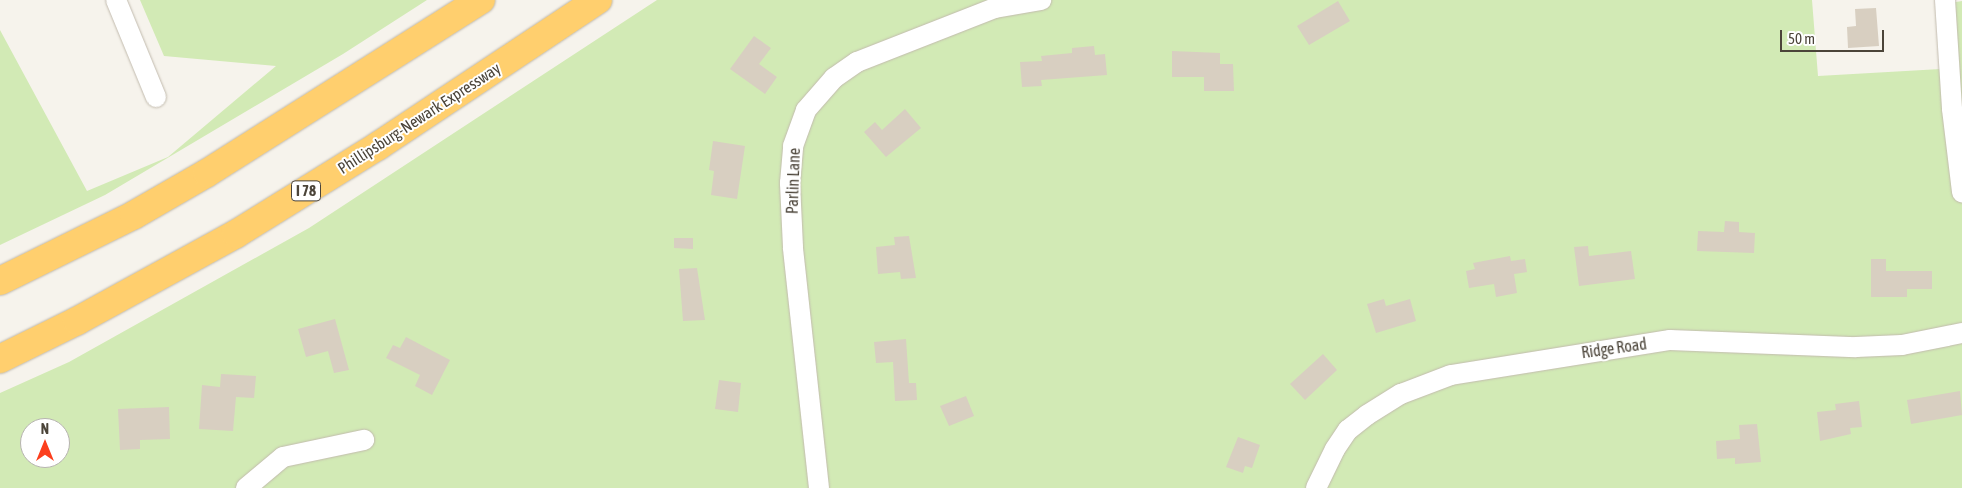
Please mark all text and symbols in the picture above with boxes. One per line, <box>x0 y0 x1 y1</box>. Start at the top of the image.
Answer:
scale bar <box>1782 20 1886 52</box>
text: 50 m <box>1788 30 1815 47</box>
street label: Phillipsburg-Newark Expressway <box>334 58 504 178</box>
street label: Parlin Lane <box>782 148 804 214</box>
road number: I 78 <box>291 178 321 204</box>
street label: Ridge Road <box>1580 334 1648 362</box>
north arrow <box>20 418 70 468</box>
text: N <box>41 421 49 437</box>

